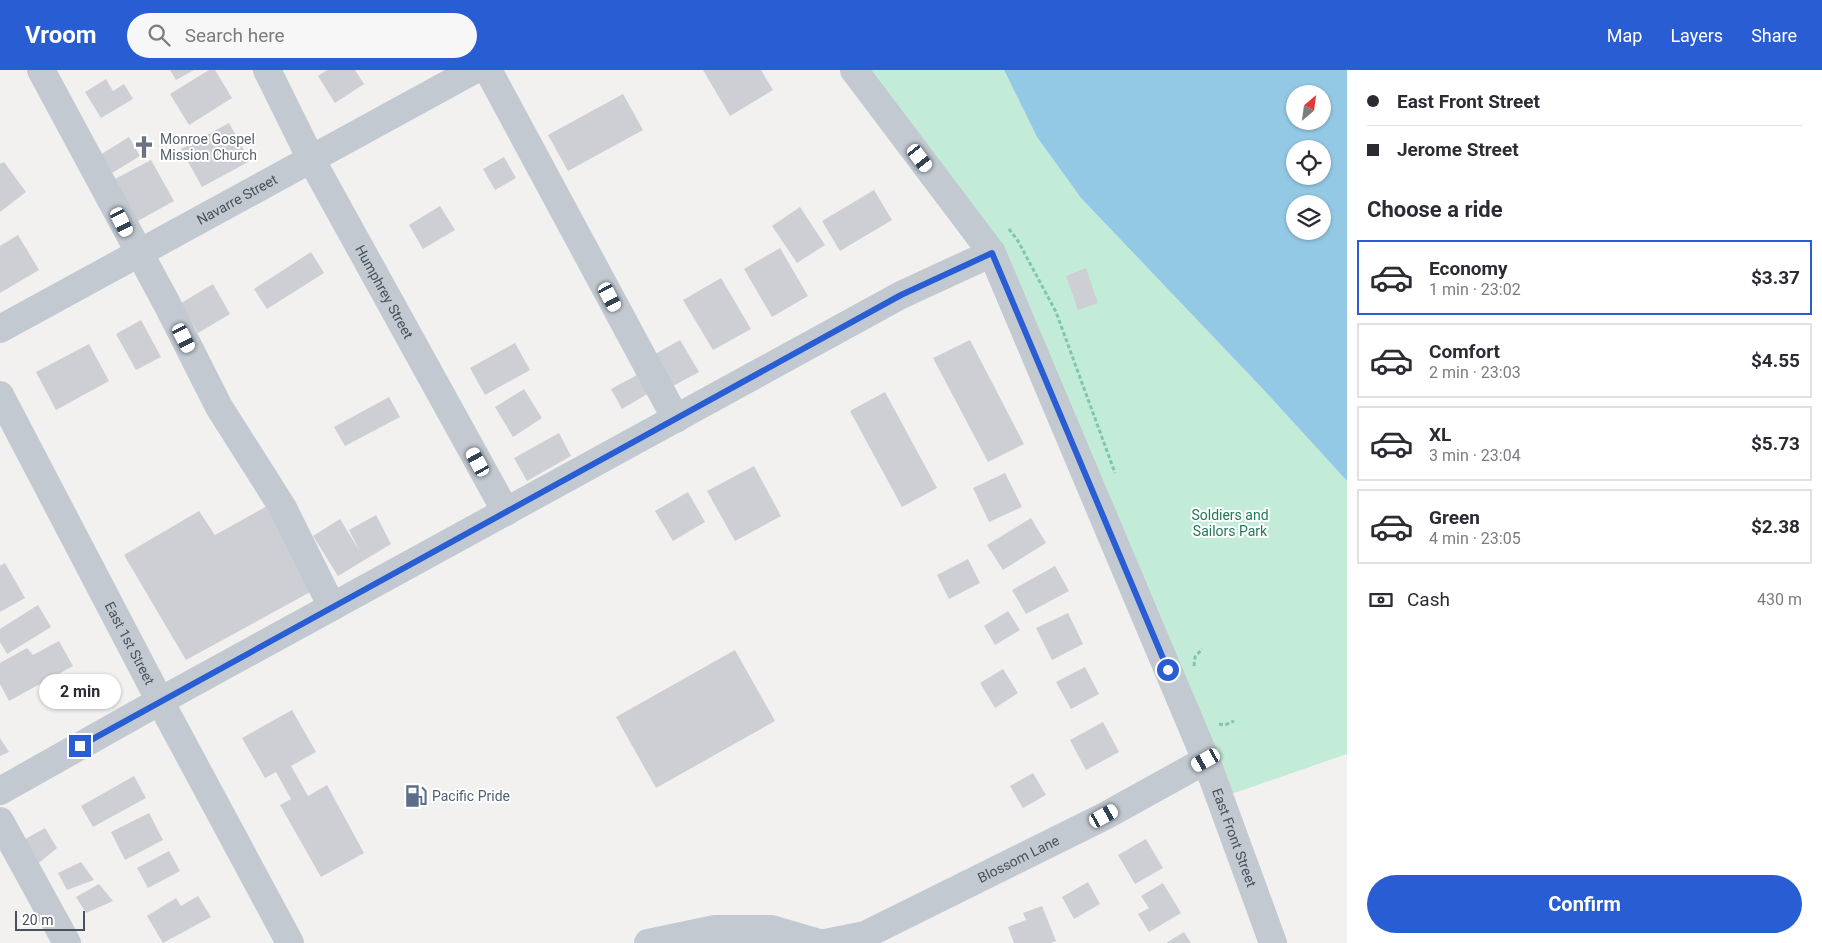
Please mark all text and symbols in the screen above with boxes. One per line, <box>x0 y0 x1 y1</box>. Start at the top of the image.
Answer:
search box <box>127 13 477 58</box>
text: Vroom <box>25 21 97 49</box>
icon: search <box>145 21 173 49</box>
text: Search here <box>185 24 285 47</box>
text: Map <box>1607 25 1642 46</box>
text: Layers <box>1670 25 1723 46</box>
text: Share <box>1751 25 1797 46</box>
north arrow <box>1286 85 1331 130</box>
map controls <box>1286 85 1331 240</box>
text: East Front Street <box>1397 90 1540 113</box>
place label: Monroe Gospel Mission Church <box>160 131 257 163</box>
church icon: Monroe Gospel Mission Church <box>131 134 157 160</box>
text: Jerome Street <box>1397 138 1519 161</box>
button: locate <box>1286 140 1331 185</box>
car <box>904 142 935 174</box>
street label: Navarre Street <box>194 171 280 228</box>
button: layers <box>1286 195 1331 240</box>
text: Choose a ride <box>1367 197 1503 222</box>
car <box>108 205 135 239</box>
street label: Humphrey Street <box>352 242 417 342</box>
icon: car <box>1369 255 1414 300</box>
text: Economy <box>1429 257 1508 280</box>
text: $3.37 <box>1751 266 1800 289</box>
car <box>596 280 623 314</box>
text: 1 min · 23:02 <box>1429 280 1521 299</box>
car <box>170 321 197 355</box>
icon: car <box>1369 338 1414 383</box>
text: Comfort <box>1429 340 1500 363</box>
text: $4.55 <box>1751 349 1800 372</box>
text: 2 min · 23:03 <box>1429 363 1521 382</box>
icon: car <box>1369 421 1414 466</box>
text: XL <box>1429 423 1451 446</box>
text: $5.73 <box>1751 432 1800 455</box>
car <box>464 445 491 479</box>
text: 3 min · 23:04 <box>1429 446 1521 465</box>
icon: car <box>1369 504 1414 549</box>
text: Green <box>1429 506 1480 529</box>
park label: Soldiers and Sailors Park <box>1191 507 1269 539</box>
text: $2.38 <box>1751 515 1800 538</box>
text: 4 min · 23:05 <box>1429 529 1521 548</box>
icon: cash <box>1367 586 1395 614</box>
text: Cash <box>1407 588 1450 611</box>
text: 430 m <box>1757 590 1802 609</box>
street label: East 1st Street <box>102 599 158 688</box>
route start <box>1157 659 1179 681</box>
callout: 2 min <box>39 674 121 708</box>
text: 2 min <box>60 682 100 701</box>
route end <box>69 735 91 757</box>
car <box>1189 746 1222 774</box>
fuel station icon: Pacific Pride <box>403 783 429 809</box>
street label: East Front Street <box>1209 786 1260 889</box>
place label: Pacific Pride <box>432 788 510 804</box>
car <box>1087 802 1120 830</box>
street label: Blossom Lane <box>975 832 1062 886</box>
button: Confirm <box>1367 875 1802 933</box>
scale bar <box>15 908 85 931</box>
text: 20 m <box>22 912 54 928</box>

